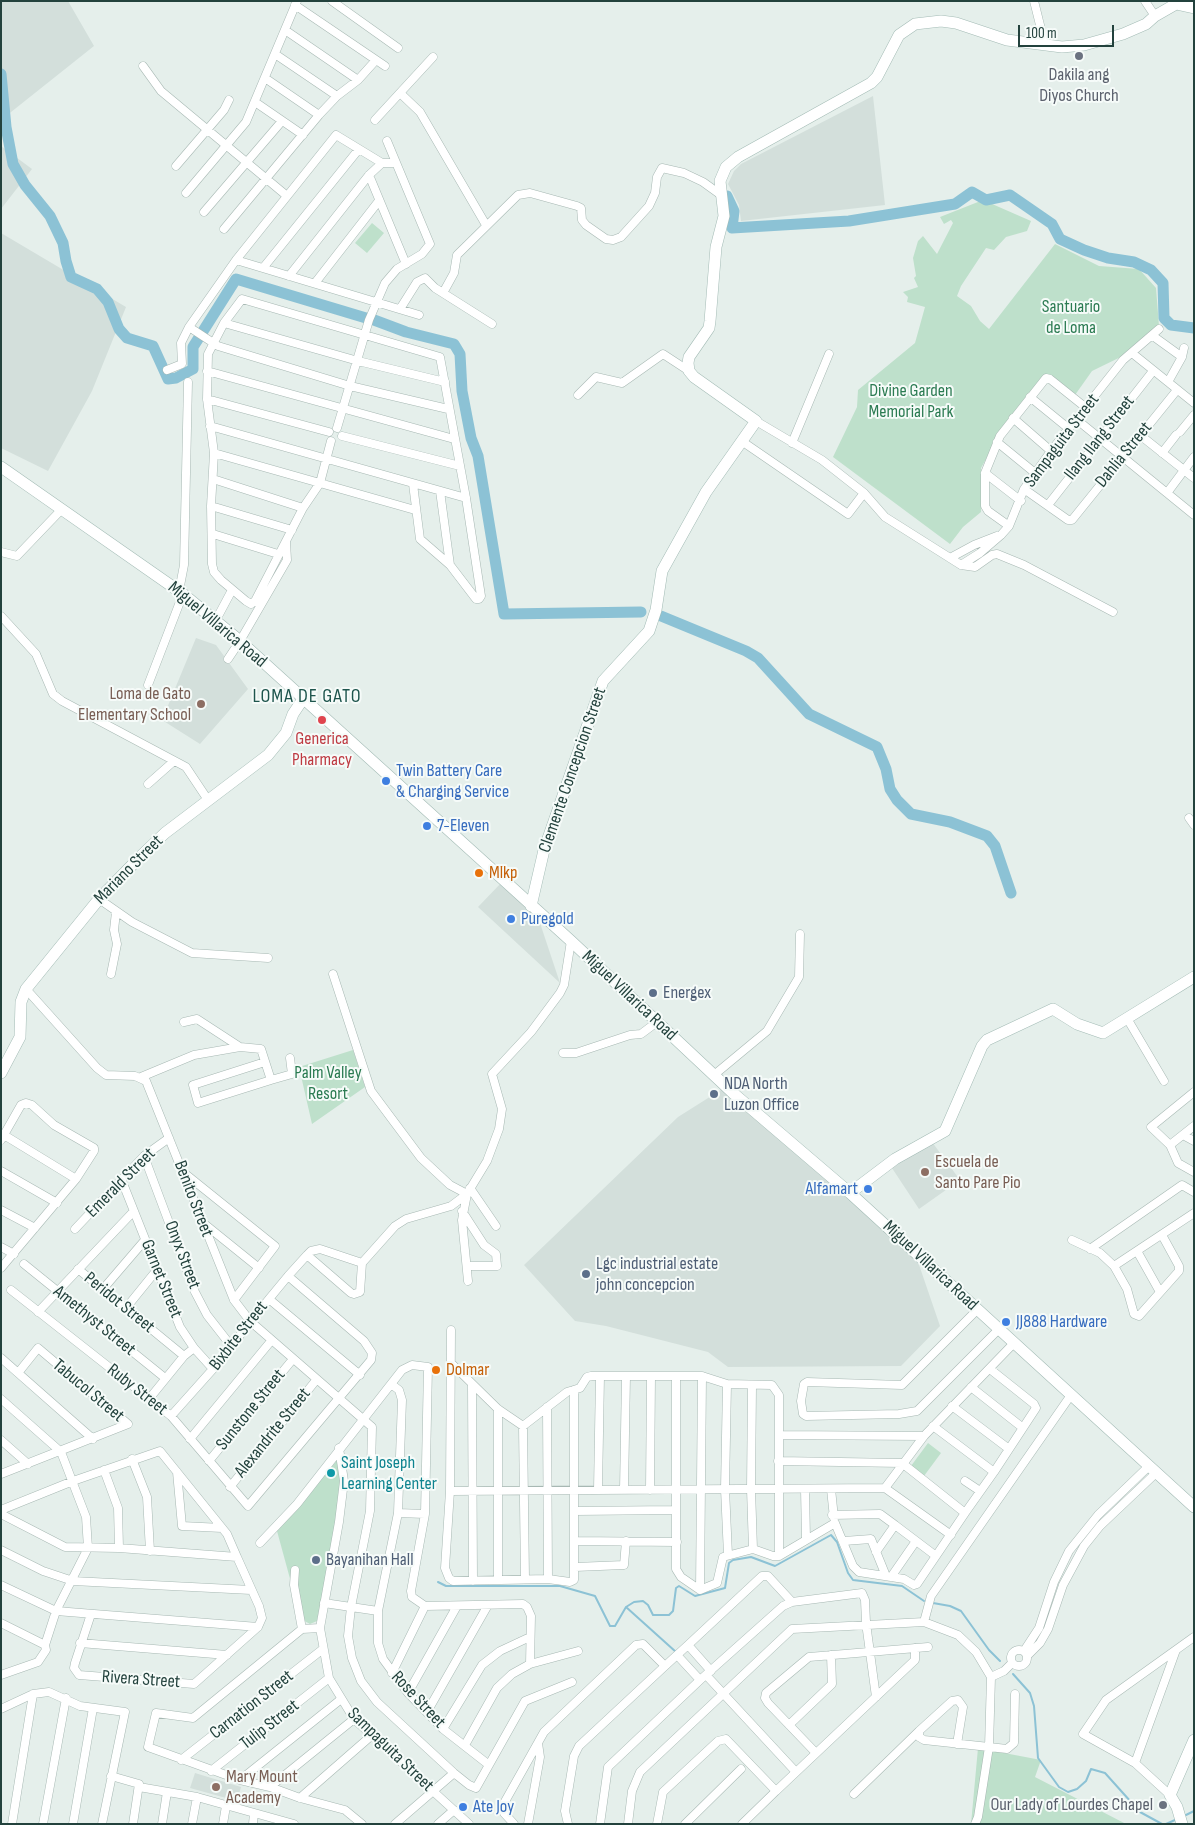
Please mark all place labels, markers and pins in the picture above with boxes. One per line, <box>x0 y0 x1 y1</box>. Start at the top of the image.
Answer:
marker: Dakila ang Diyos Church <box>1073 50 1085 62</box>
place label: Dakila ang Diyos Church <box>1039 64 1119 106</box>
place label: Loma de Gato Elementary School <box>78 683 191 726</box>
marker: Loma de Gato Elementary School <box>195 698 207 710</box>
marker: Generica Pharmacy <box>316 714 328 726</box>
place label: Generica Pharmacy <box>292 728 352 771</box>
place label: Twin Battery Care & Charging Service <box>396 760 509 802</box>
marker: Twin Battery Care & Charging Service <box>380 775 392 787</box>
place label: 7-Eleven <box>437 815 490 837</box>
marker: 7-Eleven <box>421 820 433 832</box>
place label: Mlkp <box>489 862 517 884</box>
marker: Mlkp <box>473 867 485 879</box>
place label: Puregold <box>521 908 574 930</box>
marker: Puregold <box>505 913 517 925</box>
place label: Energex <box>663 982 711 1004</box>
marker: Energex <box>647 987 659 999</box>
place label: NDA North Luzon Office <box>724 1073 799 1116</box>
marker: NDA North Luzon Office <box>708 1088 720 1100</box>
place label: Escuela de Santo Pare Pio <box>935 1151 1021 1194</box>
marker: Escuela de Santo Pare Pio <box>919 1166 931 1178</box>
place label: Alfamart <box>805 1178 858 1200</box>
marker: Alfamart <box>862 1183 874 1195</box>
place label: Lgc industrial estate john concepcion <box>596 1253 718 1296</box>
marker: Lgc industrial estate john concepcion <box>580 1268 592 1280</box>
place label: JJ888 Hardware <box>1016 1311 1107 1333</box>
marker: JJ888 Hardware <box>1000 1316 1012 1328</box>
place label: Dolmar <box>446 1359 489 1381</box>
marker: Dolmar <box>430 1364 442 1376</box>
place label: Saint Joseph Learning Center <box>341 1452 437 1495</box>
marker: Saint Joseph Learning Center <box>325 1467 337 1479</box>
place label: Bayanihan Hall <box>326 1549 413 1571</box>
marker: Bayanihan Hall <box>310 1554 322 1566</box>
place label: Mary Mount Academy <box>226 1766 298 1808</box>
marker: Mary Mount Academy <box>210 1781 222 1793</box>
place label: Our Lady of Lourdes Chapel <box>990 1794 1153 1816</box>
place label: Ate Joy <box>473 1796 514 1818</box>
marker: Our Lady of Lourdes Chapel <box>1157 1799 1169 1811</box>
marker: Ate Joy <box>457 1801 469 1813</box>

